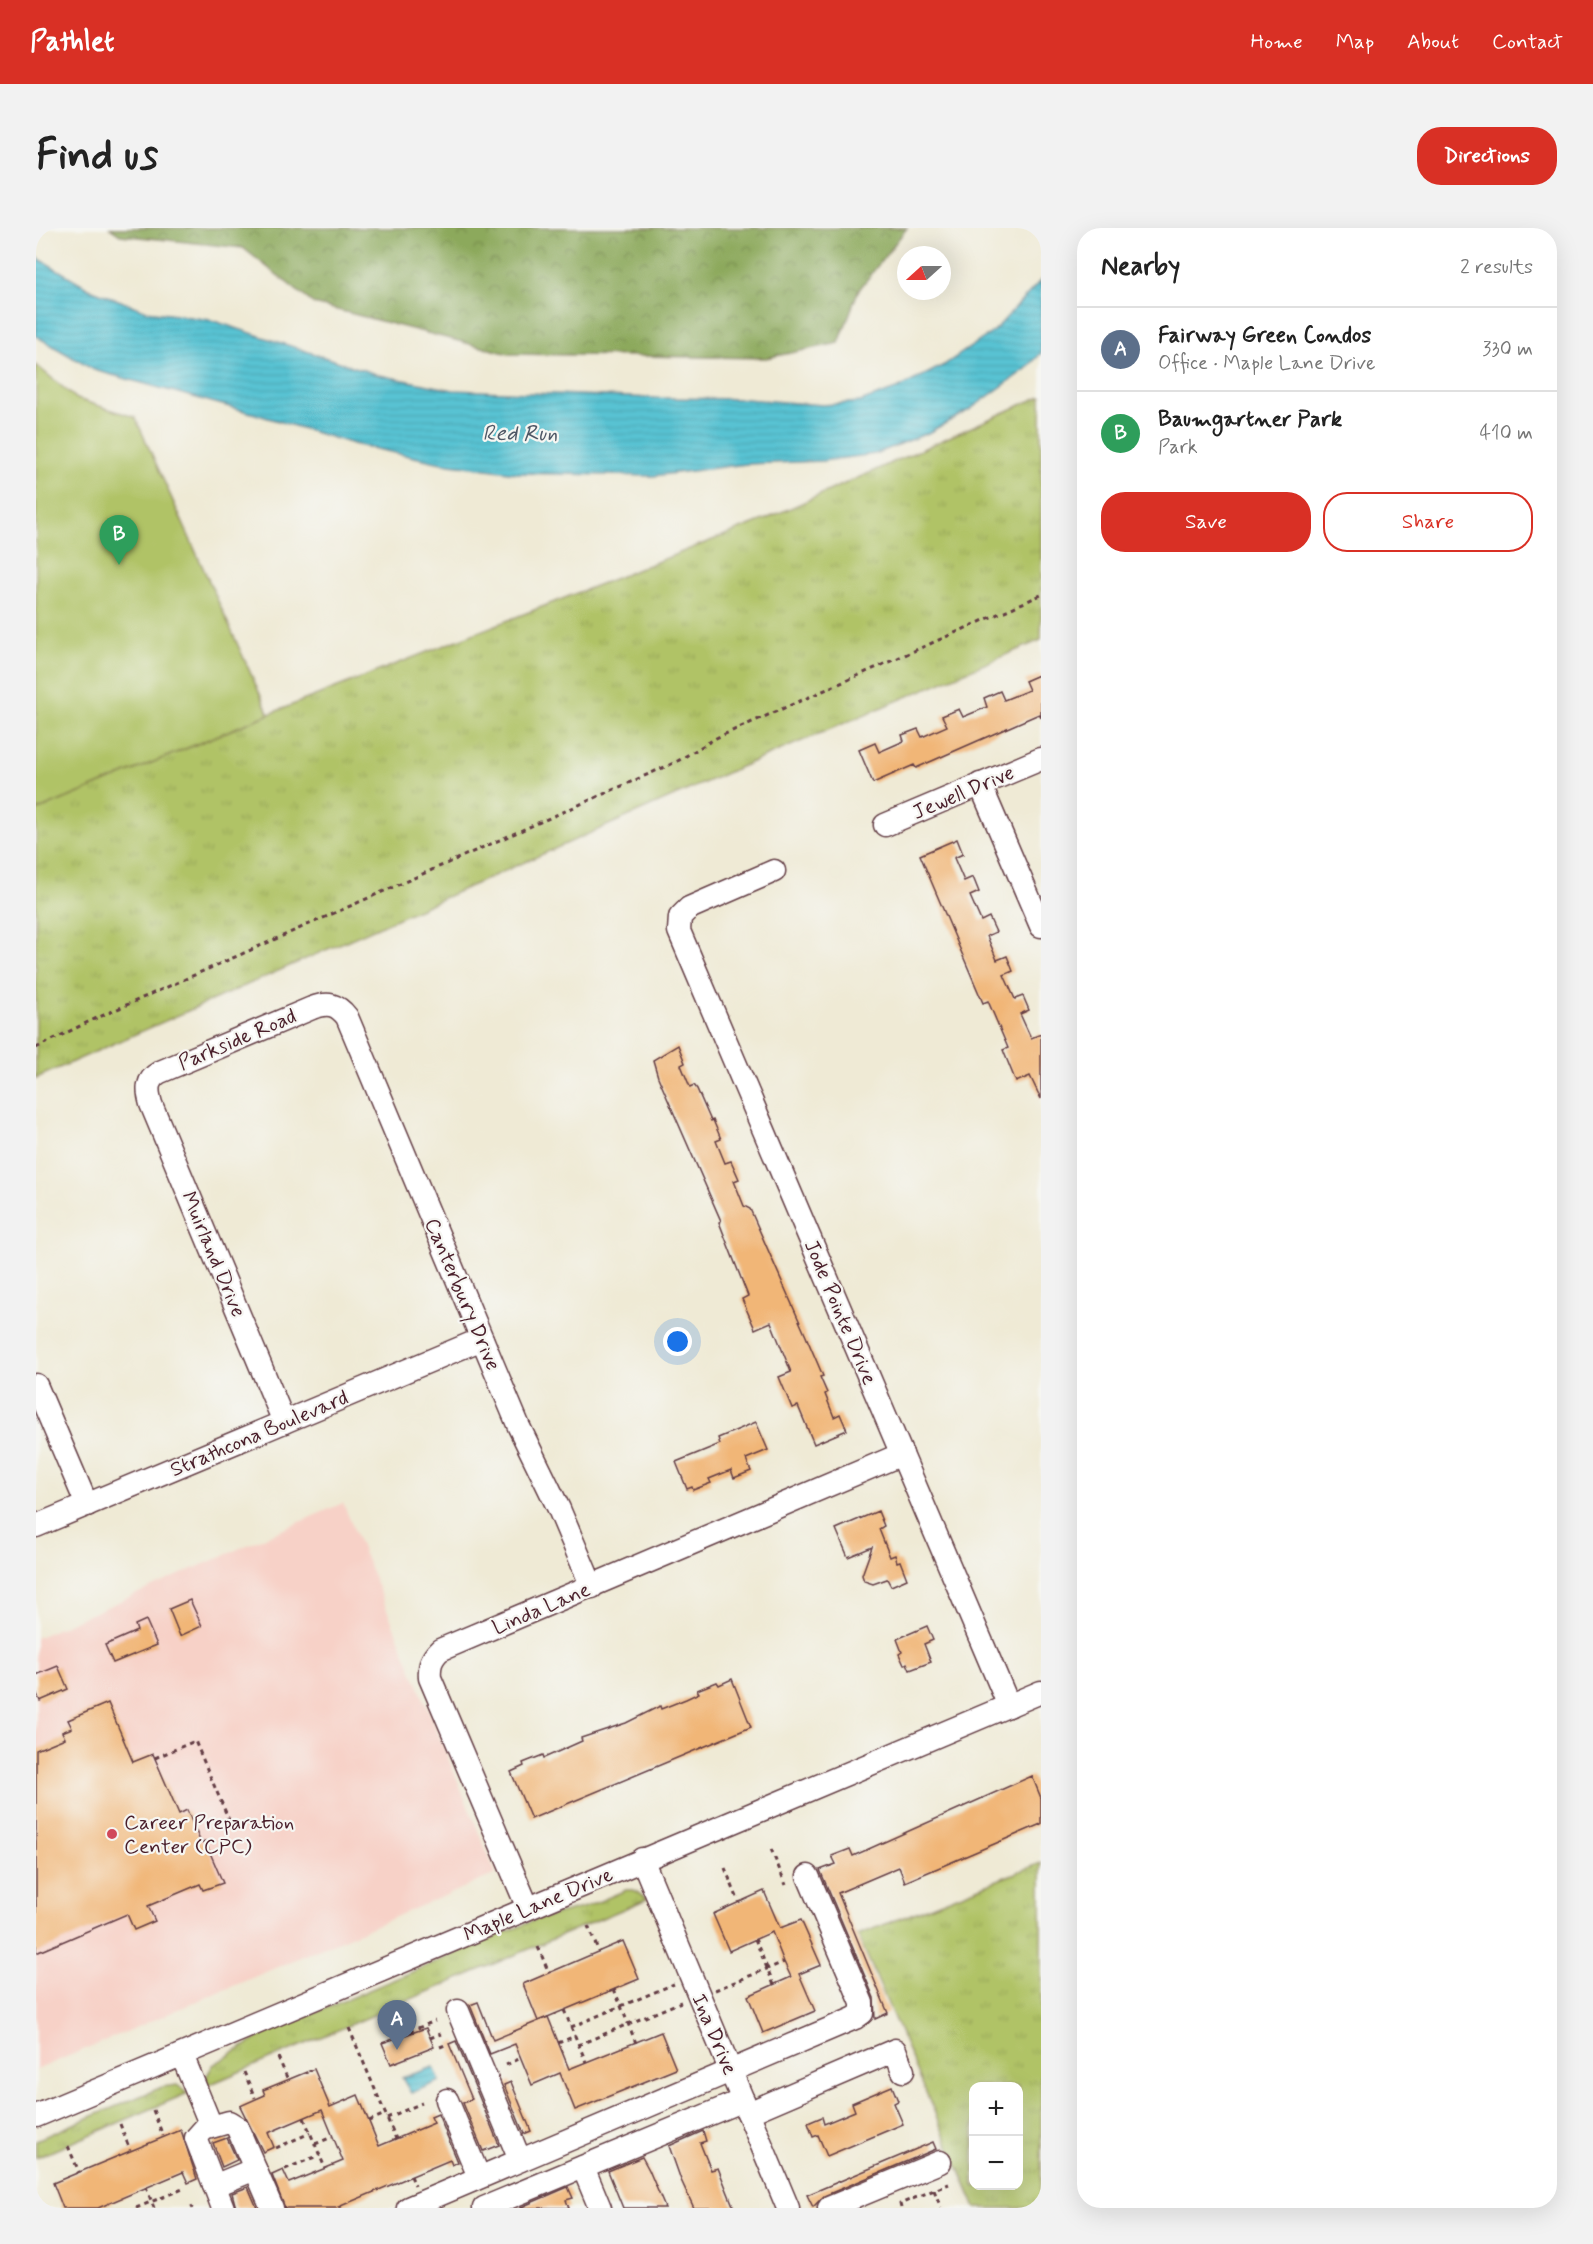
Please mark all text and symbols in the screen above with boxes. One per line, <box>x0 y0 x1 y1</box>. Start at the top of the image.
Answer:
text: Pathlet <box>30 24 114 61</box>
text: Home <box>1251 28 1303 56</box>
text: Map <box>1336 28 1374 56</box>
text: About <box>1407 28 1459 56</box>
text: Contact <box>1492 28 1563 56</box>
button: Directions <box>1417 127 1557 185</box>
text: Find us <box>36 129 158 184</box>
north arrow <box>897 246 951 300</box>
text: Nearby <box>1101 250 1180 284</box>
text: 2 results <box>1460 254 1533 281</box>
text: Fairway Green Condos <box>1158 322 1371 350</box>
text: A <box>1114 336 1127 363</box>
text: 330 m <box>1482 336 1533 363</box>
text: Office · Maple Lane Drive <box>1158 350 1376 377</box>
text: Baumgartner Park <box>1158 406 1342 434</box>
water label: Red Run <box>483 420 557 448</box>
text: B <box>1114 420 1127 447</box>
text: 410 m <box>1479 420 1533 447</box>
text: Park <box>1158 434 1198 461</box>
button: Save <box>1101 492 1311 552</box>
button: Share <box>1323 492 1533 552</box>
pin: B <box>100 516 139 565</box>
street label: Jewell Drive <box>908 759 1019 827</box>
street label: Parkside Road <box>174 1002 301 1077</box>
street label: Muirland Drive <box>174 1187 252 1322</box>
street label: Canterbury Drive <box>417 1214 507 1375</box>
street label: Jode Pointe Drive <box>797 1236 883 1389</box>
your location <box>663 1327 692 1356</box>
street label: Strathcona Boulevard <box>166 1384 353 1484</box>
street label: Linda Lane <box>488 1576 595 1642</box>
place label: Career Preparation Center (CPC) <box>124 1809 294 1861</box>
marker: Career Preparation Center (CPC) <box>105 1827 119 1841</box>
street label: Maple Lane Drive <box>459 1861 618 1949</box>
street label: Ina Drive <box>684 1990 744 2079</box>
pin: A <box>378 2000 416 2050</box>
map controls <box>969 2082 1023 2190</box>
button: + <box>969 2082 1023 2136</box>
button: − <box>969 2136 1023 2190</box>

